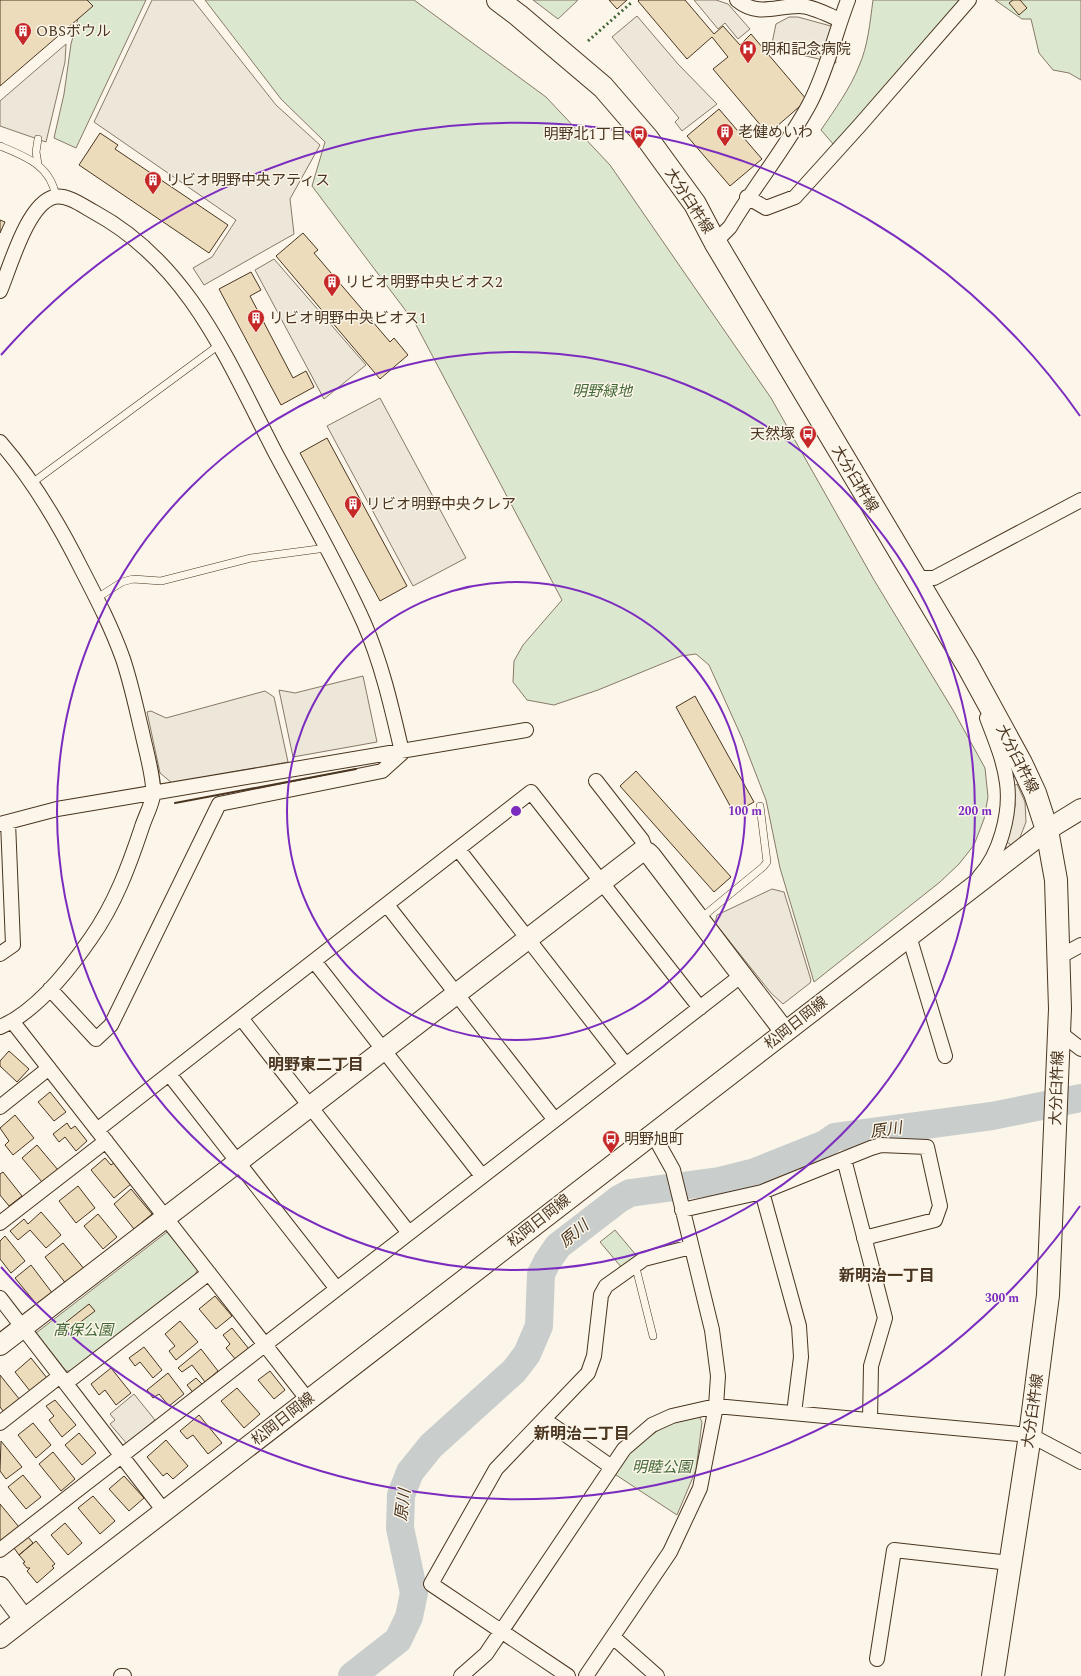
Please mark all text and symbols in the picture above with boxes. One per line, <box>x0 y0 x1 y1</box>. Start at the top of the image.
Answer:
place label: OBSボウル <box>36 20 111 43</box>
building icon: OBSボウル <box>13 21 33 46</box>
place label: 明和記念病院 <box>761 38 851 61</box>
hospital icon: 明和記念病院 <box>738 39 758 64</box>
place label: 老健めいわ <box>738 121 813 144</box>
building icon: 老健めいわ <box>715 122 735 147</box>
place label: 明野北1丁目 <box>543 123 626 146</box>
bus stop icon: 明野北1丁目 <box>629 124 649 149</box>
street label: 大分臼杵線 <box>659 163 719 239</box>
place label: リビオ明野中央アティス <box>166 169 330 192</box>
building icon: リビオ明野中央アティス <box>143 170 163 195</box>
place label: リビオ明野中央ビオス2 <box>345 271 503 294</box>
building icon: リビオ明野中央ビオス2 <box>322 272 342 297</box>
place label: リビオ明野中央ビオス1 <box>269 307 427 330</box>
building icon: リビオ明野中央ビオス1 <box>246 308 266 333</box>
park label: 明野緑地 <box>572 380 634 403</box>
place label: 天然塚 <box>750 423 795 446</box>
bus stop icon: 天然塚 <box>798 424 818 449</box>
street label: 大分臼杵線 <box>826 441 884 517</box>
place label: リビオ明野中央クレア <box>366 493 516 516</box>
building icon: リビオ明野中央クレア <box>343 494 363 519</box>
street label: 大分臼杵線 <box>990 720 1044 798</box>
text: 100 m <box>728 802 762 821</box>
text: 200 m <box>958 802 992 821</box>
centre of rings <box>509 804 523 818</box>
street label: 松岡日岡線 <box>759 991 833 1055</box>
street label: 大分臼杵線 <box>1044 1050 1070 1126</box>
district label: 明野東二丁目 <box>268 1053 364 1077</box>
water label: 原川 <box>868 1116 905 1144</box>
place label: 明野旭町 <box>624 1128 684 1151</box>
bus stop icon: 明野旭町 <box>601 1129 621 1154</box>
street label: 松岡日岡線 <box>502 1189 576 1253</box>
water label: 原川 <box>554 1213 595 1253</box>
district label: 新明治一丁目 <box>839 1264 935 1288</box>
text: 300 m <box>985 1289 1019 1308</box>
park label: 髙保公園 <box>53 1319 115 1342</box>
street label: 大分臼杵線 <box>1016 1372 1050 1450</box>
street label: 松岡日岡線 <box>246 1387 320 1451</box>
district label: 新明治二丁目 <box>534 1422 630 1446</box>
park label: 明睦公園 <box>632 1456 694 1479</box>
water label: 原川 <box>389 1486 417 1522</box>

